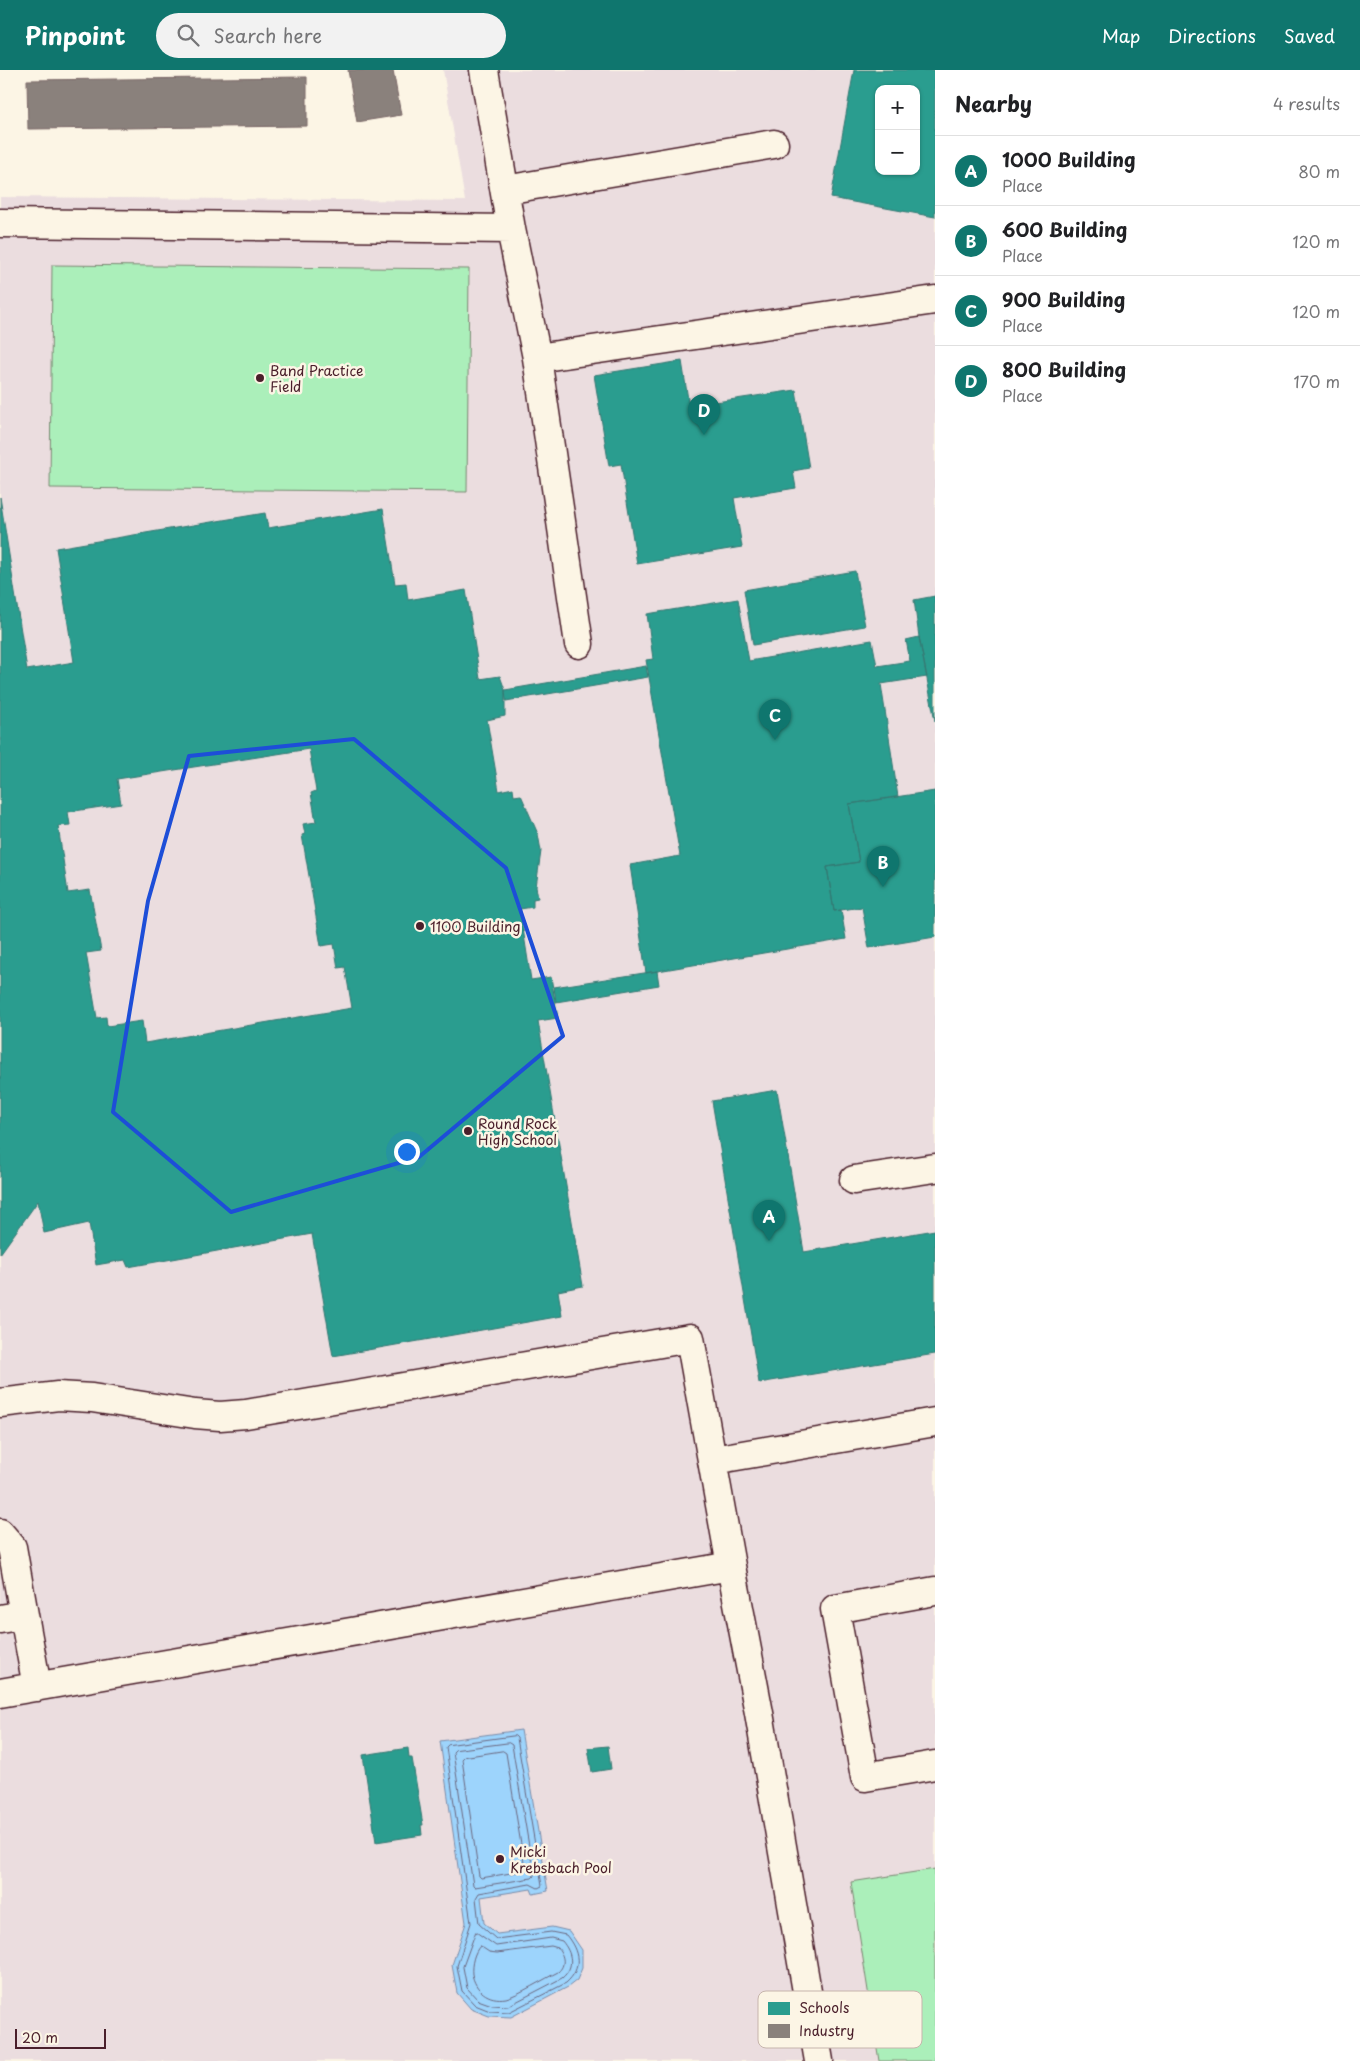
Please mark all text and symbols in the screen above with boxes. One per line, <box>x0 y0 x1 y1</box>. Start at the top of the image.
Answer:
search box <box>156 13 506 58</box>
text: Pinpoint <box>25 17 126 53</box>
icon: search <box>174 21 202 49</box>
text: Search here <box>214 21 322 49</box>
text: Map <box>1102 22 1140 49</box>
text: Directions <box>1168 22 1256 49</box>
text: Saved <box>1284 22 1335 49</box>
map controls <box>875 85 920 175</box>
button: + <box>875 85 920 130</box>
text: Nearby <box>955 87 1032 119</box>
text: 4 results <box>1273 91 1340 115</box>
button: − <box>875 130 920 175</box>
text: 1000 Building <box>1002 145 1135 173</box>
text: A <box>965 159 977 183</box>
text: 80 m <box>1298 159 1340 183</box>
text: Place <box>1002 173 1043 197</box>
text: 600 Building <box>1002 215 1127 243</box>
text: B <box>966 229 976 253</box>
text: 120 m <box>1293 229 1340 253</box>
text: Place <box>1002 243 1043 267</box>
text: 900 Building <box>1002 285 1125 313</box>
text: C <box>965 299 977 323</box>
text: 120 m <box>1293 299 1340 323</box>
text: Place <box>1002 313 1043 337</box>
text: 800 Building <box>1002 355 1126 383</box>
place label: Band Practice Field <box>270 360 363 397</box>
text: D <box>965 369 977 393</box>
text: 170 m <box>1294 369 1340 393</box>
marker: Band Practice Field <box>254 372 266 384</box>
text: Place <box>1002 383 1043 407</box>
pin: D <box>688 394 720 435</box>
pin: C <box>759 699 791 740</box>
pin: B <box>867 846 899 887</box>
place label: 1100 Building <box>430 916 521 937</box>
marker: 1100 Building <box>414 920 426 932</box>
place label: Round Rock High School <box>478 1113 557 1150</box>
marker: Round Rock High School <box>462 1125 474 1137</box>
your location <box>394 1139 420 1165</box>
pin: A <box>753 1200 785 1241</box>
place label: Micki Krebsbach Pool <box>510 1841 612 1878</box>
marker: Micki Krebsbach Pool <box>494 1853 506 1865</box>
legend <box>758 1991 922 2048</box>
text: Schools <box>799 1997 849 2018</box>
text: Industry <box>799 2020 854 2041</box>
scale bar <box>15 2026 106 2049</box>
text: 20 m <box>22 2027 58 2048</box>

